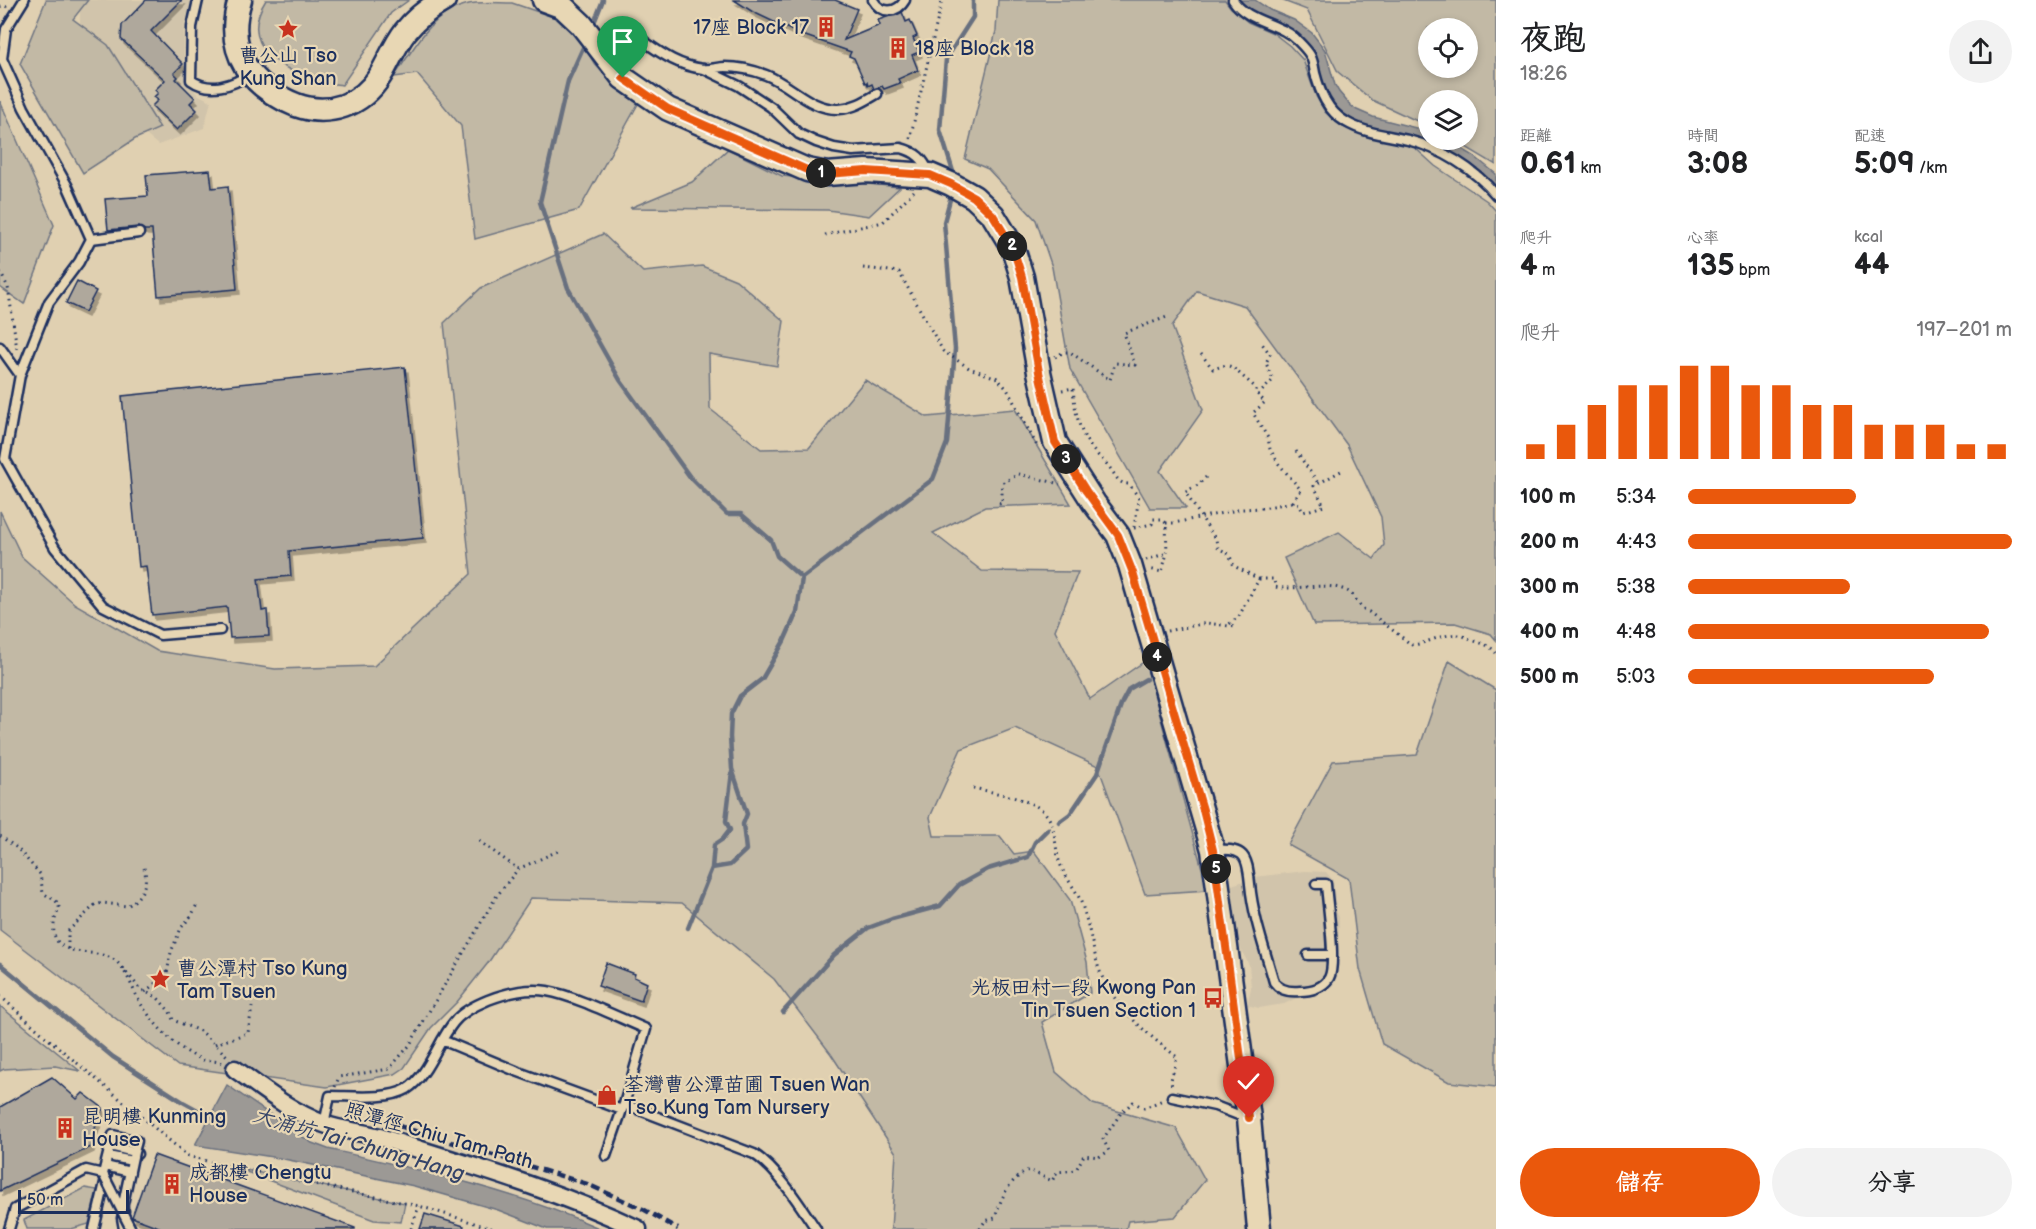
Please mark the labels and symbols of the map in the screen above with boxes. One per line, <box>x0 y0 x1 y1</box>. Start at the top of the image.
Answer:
building icon: 17座 Block 17 <box>814 15 838 39</box>
pin <box>597 16 648 78</box>
place label: 17座 Block 17 <box>693 16 809 40</box>
place icon: 曹公山 Tso Kung Shan <box>276 17 300 41</box>
building icon: 18座 Block 18 <box>886 36 910 60</box>
place label: 18座 Block 18 <box>915 37 1034 61</box>
place label: 曹公山 Tso Kung Shan <box>239 44 337 91</box>
pin: 1 <box>806 158 836 188</box>
pin: 2 <box>997 231 1027 261</box>
pin: 3 <box>1051 444 1081 474</box>
pin: 4 <box>1142 642 1172 672</box>
pin: 5 <box>1201 854 1231 884</box>
place label: 曹公潭村 Tso Kung Tam Tsuen <box>177 957 348 1004</box>
place icon: 曹公潭村 Tso Kung Tam Tsuen <box>148 967 172 991</box>
place label: 光板田村一段 Kwong Pan Tin Tsuen Section 1 <box>971 976 1196 1023</box>
bus stop icon: 光板田村一段 Kwong Pan Tin Tsuen Section 1 <box>1201 986 1225 1010</box>
pin <box>1223 1056 1274 1118</box>
place label: 荃灣曹公潭苗圃 Tsuen Wan Tso Kung Tam Nursery <box>624 1073 870 1120</box>
shop icon: 荃灣曹公潭苗圃 Tsuen Wan Tso Kung Tam Nursery <box>595 1083 619 1107</box>
street label: 照潭徑 Chiu Tam Path <box>342 1098 536 1174</box>
water label: 大涌坑 Tai Chung Hang <box>250 1102 468 1187</box>
place label: 昆明樓 Kunming House <box>82 1105 226 1152</box>
building icon: 昆明樓 Kunming House <box>53 1116 77 1140</box>
place label: 成都樓 Chengtu House <box>189 1161 332 1208</box>
building icon: 成都樓 Chengtu House <box>160 1172 184 1196</box>
scale bar <box>18 1187 129 1214</box>

